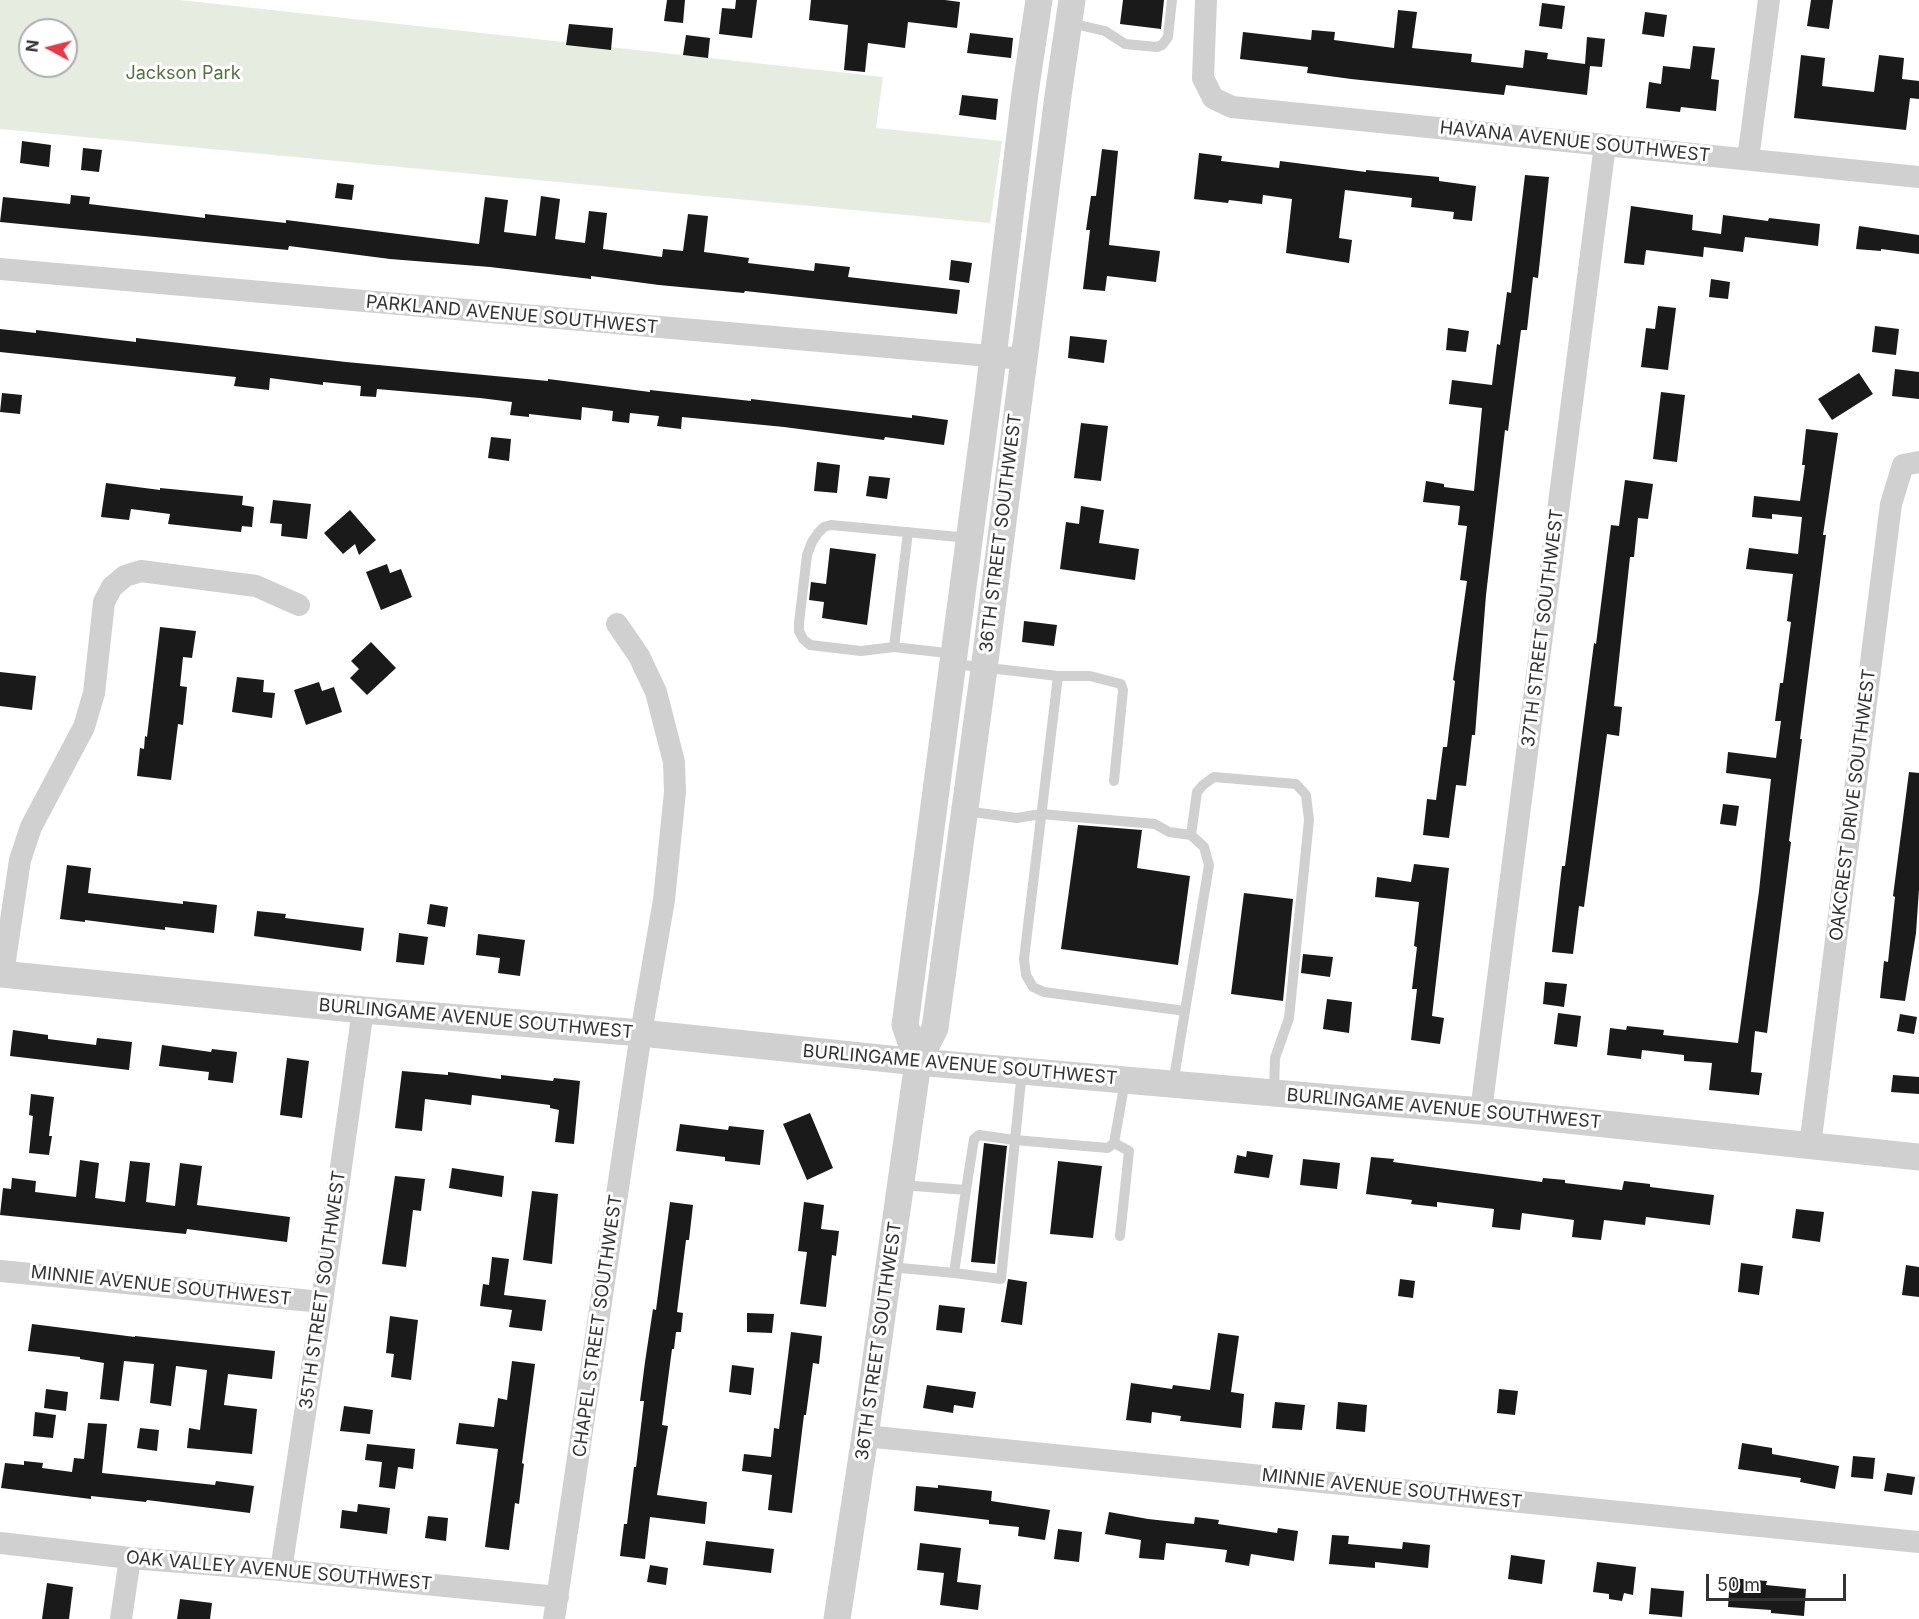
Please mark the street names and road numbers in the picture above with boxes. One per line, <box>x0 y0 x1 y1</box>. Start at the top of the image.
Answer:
street label: HAVANA AVENUE SOUTHWEST <box>1439 117 1711 167</box>
street label: PARKLAND AVENUE SOUTHWEST <box>365 291 659 339</box>
street label: 36TH STREET SOUTHWEST <box>976 412 1026 654</box>
street label: 37TH STREET SOUTHWEST <box>1518 508 1568 748</box>
street label: OAKCREST DRIVE SOUTHWEST <box>1826 668 1880 942</box>
street label: BURLINGAME AVENUE SOUTHWEST <box>318 994 634 1044</box>
street label: BURLINGAME AVENUE SOUTHWEST <box>802 1040 1118 1090</box>
street label: BURLINGAME AVENUE SOUTHWEST <box>1286 1084 1602 1134</box>
street label: 35TH STREET SOUTHWEST <box>296 1169 350 1411</box>
street label: CHAPEL STREET SOUTHWEST <box>569 1193 627 1459</box>
street label: 36TH STREET SOUTHWEST <box>852 1220 906 1462</box>
street label: MINNIE AVENUE SOUTHWEST <box>30 1262 292 1310</box>
street label: MINNIE AVENUE SOUTHWEST <box>1261 1465 1523 1513</box>
street label: OAK VALLEY AVENUE SOUTHWEST <box>125 1547 433 1595</box>

